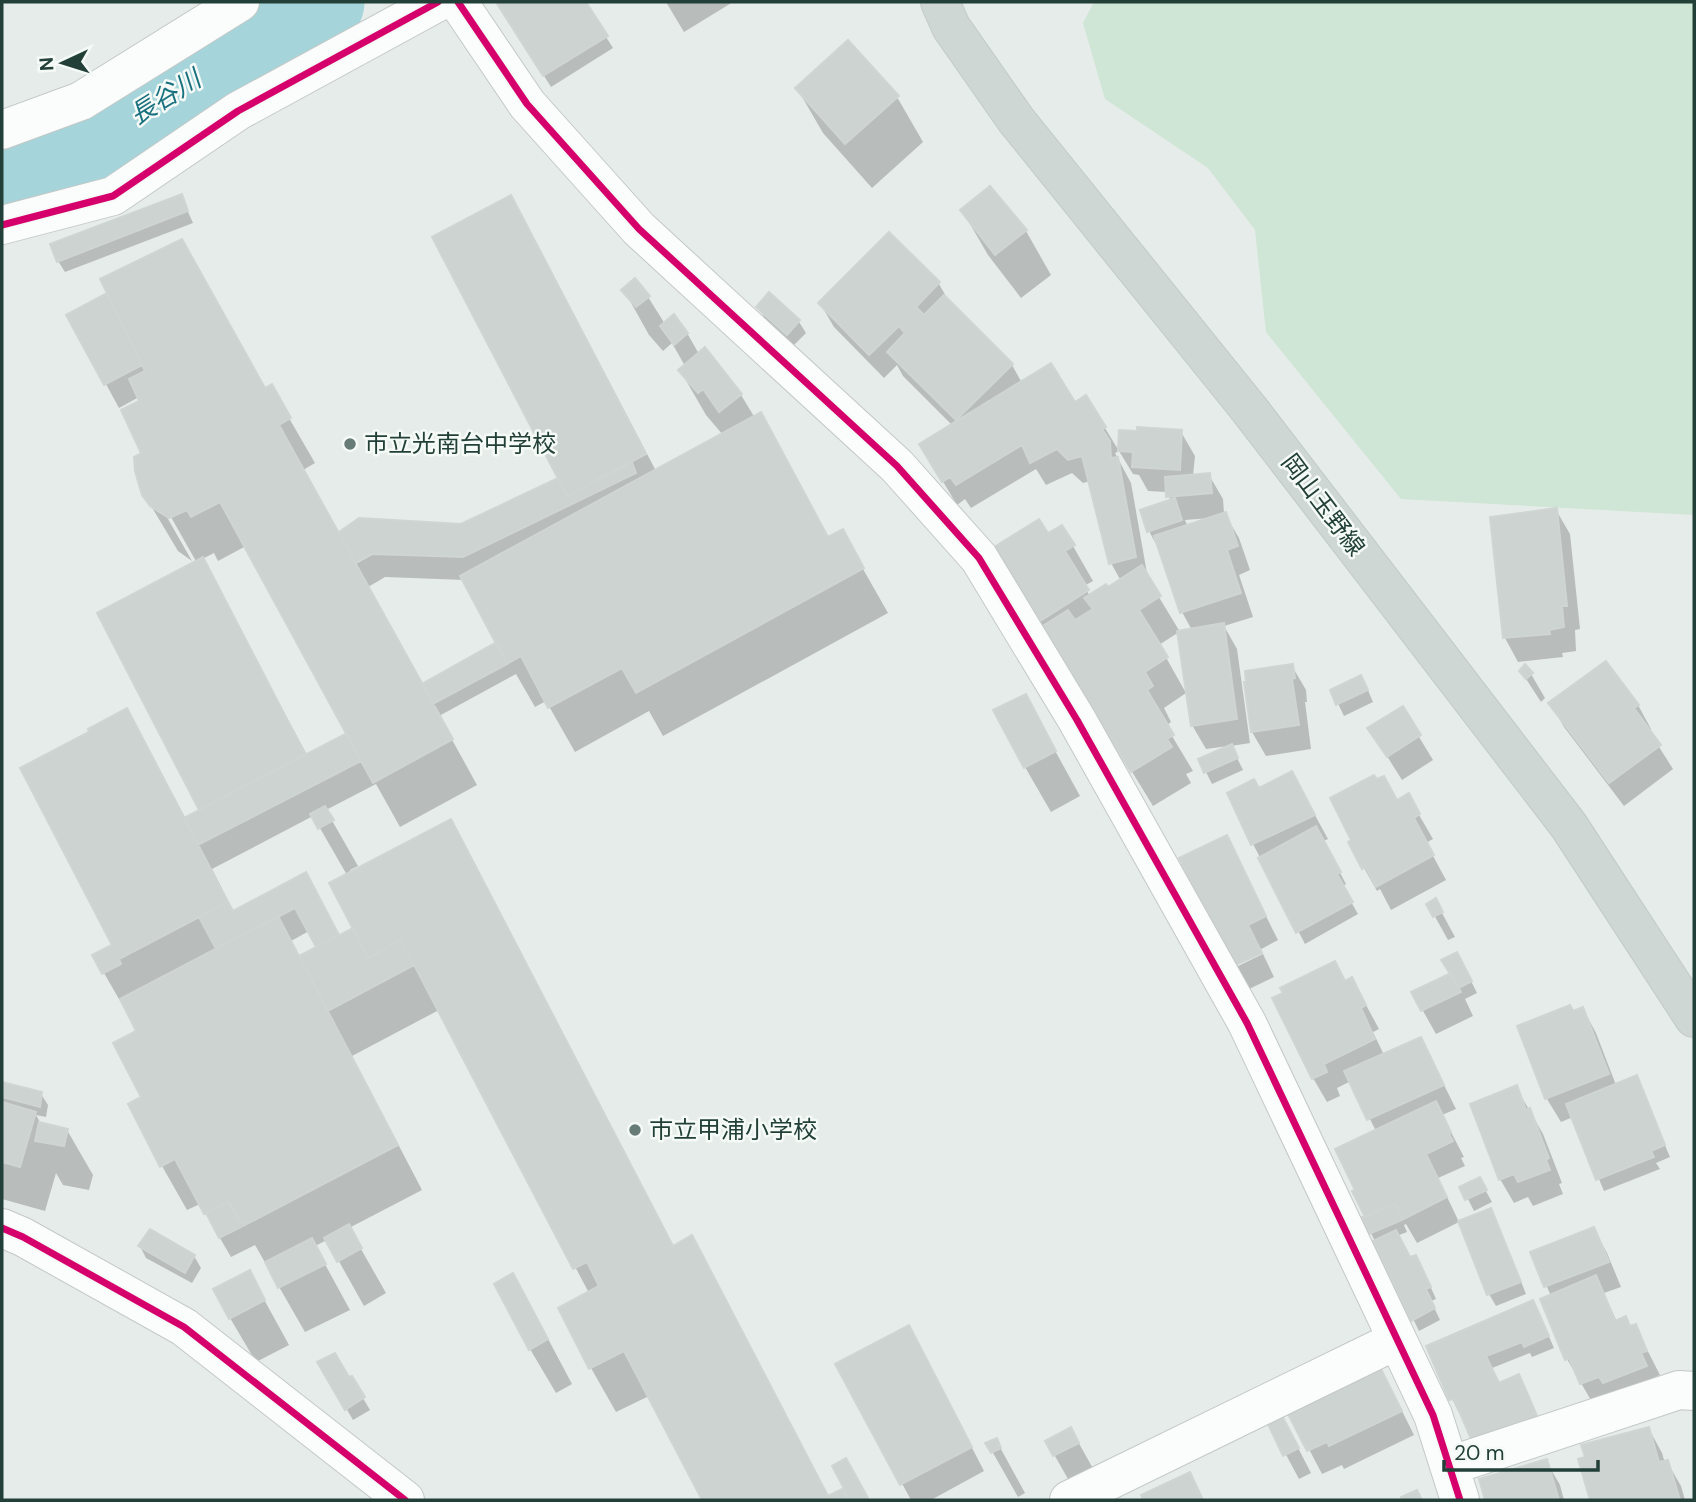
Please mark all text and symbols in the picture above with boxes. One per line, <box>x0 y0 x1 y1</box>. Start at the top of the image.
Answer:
north arrow <box>28 28 98 98</box>
text: N <box>34 56 59 72</box>
water label: 長谷川 <box>123 60 210 132</box>
place label: 市立光南台中学校 <box>364 428 556 459</box>
marker: 市立光南台中学校 <box>342 436 358 452</box>
street label: 岡山玉野線 <box>1275 447 1372 562</box>
place label: 市立甲浦小学校 <box>649 1114 817 1145</box>
marker: 市立甲浦小学校 <box>627 1122 643 1138</box>
scale bar <box>1444 1428 1598 1472</box>
text: 20 m <box>1454 1439 1505 1467</box>

